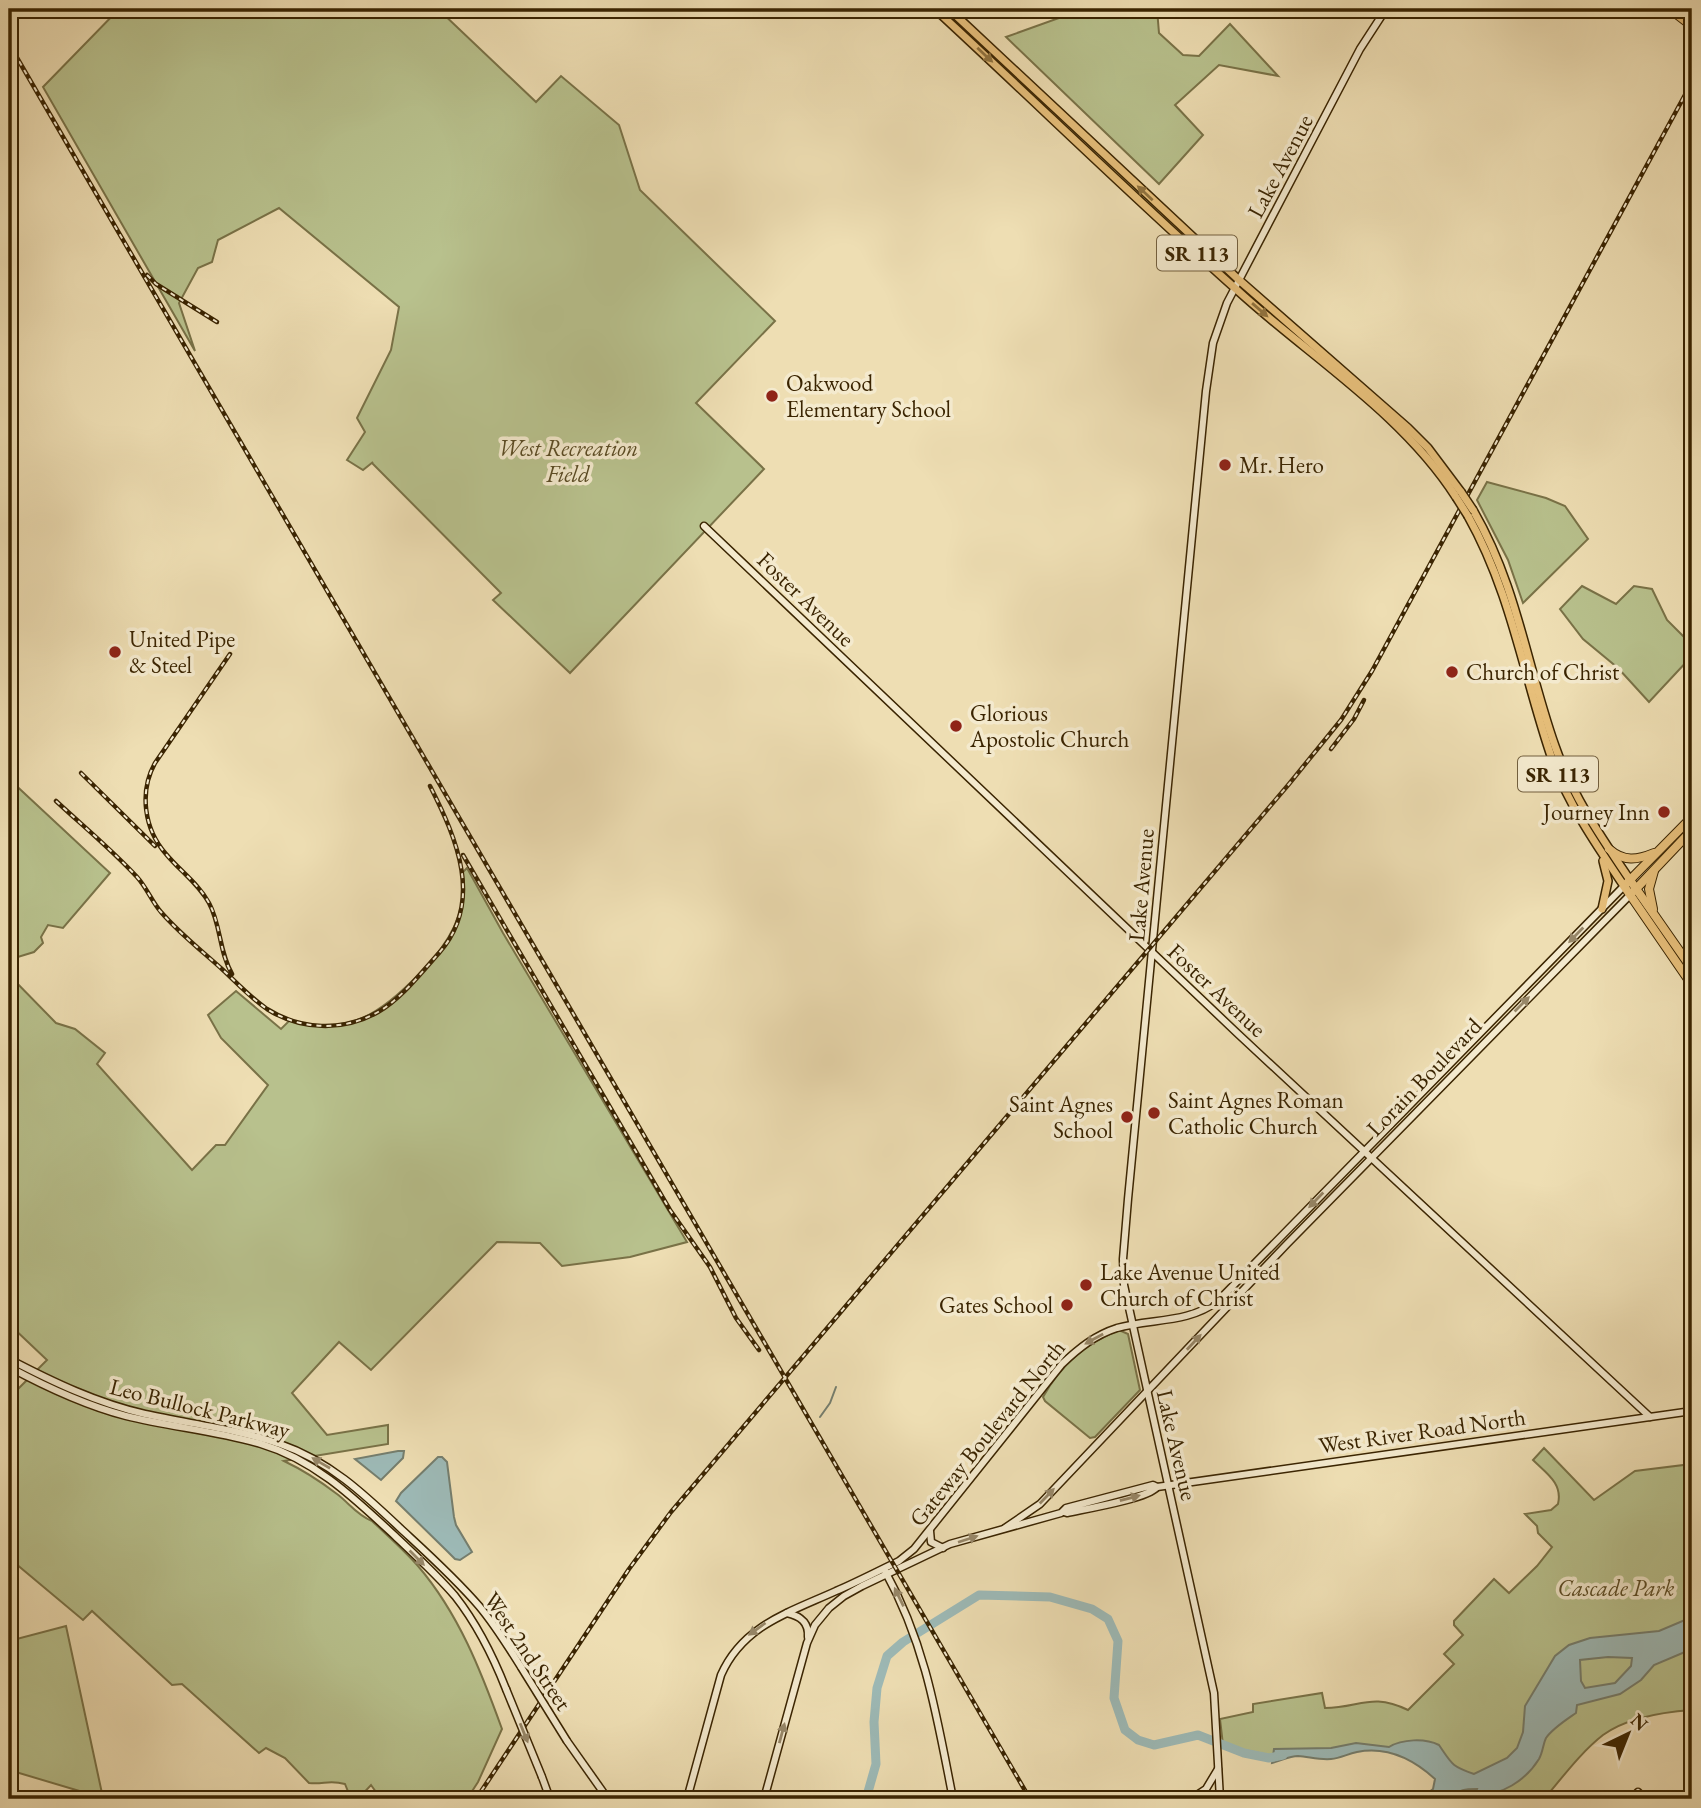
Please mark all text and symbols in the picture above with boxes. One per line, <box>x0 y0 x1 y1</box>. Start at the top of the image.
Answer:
one-way arrow <box>976 47 993 63</box>
street label: Lake Avenue <box>1240 109 1320 223</box>
one-way arrow <box>1137 185 1154 201</box>
road number: SR 113 <box>1157 236 1237 270</box>
one-way arrow <box>1251 302 1269 318</box>
place label: Oakwood Elementary School <box>786 368 952 424</box>
marker: Oakwood Elementary School <box>764 388 780 404</box>
park label: West Recreation Field <box>498 433 638 489</box>
place label: Mr. Hero <box>1239 450 1324 480</box>
marker: Mr. Hero <box>1217 457 1233 473</box>
street label: Foster Avenue <box>751 545 861 653</box>
place label: United Pipe & Steel <box>129 624 235 680</box>
marker: United Pipe & Steel <box>107 644 123 660</box>
place label: Church of Christ <box>1466 657 1620 687</box>
marker: Church of Christ <box>1444 664 1460 680</box>
place label: Glorious Apostolic Church <box>969 698 1129 754</box>
marker: Glorious Apostolic Church <box>948 718 964 734</box>
road number: SR 113 <box>1518 756 1598 792</box>
place label: Journey Inn <box>1541 797 1650 827</box>
marker: Journey Inn <box>1656 804 1672 820</box>
street label: Lake Avenue <box>1121 827 1161 943</box>
one-way arrow <box>1569 926 1585 943</box>
street label: Foster Avenue <box>1161 937 1273 1043</box>
one-way arrow <box>1513 996 1530 1013</box>
street label: Lorain Boulevard <box>1360 1011 1488 1143</box>
place label: Saint Agnes Roman Catholic Church <box>1168 1085 1344 1141</box>
place label: Saint Agnes School <box>1009 1089 1113 1145</box>
marker: Saint Agnes Roman Catholic Church <box>1146 1105 1162 1121</box>
marker: Saint Agnes School <box>1119 1109 1135 1125</box>
one-way arrow <box>1309 1191 1325 1208</box>
place label: Lake Avenue United Church of Christ <box>1100 1257 1280 1313</box>
marker: Lake Avenue United Church of Christ <box>1078 1277 1094 1293</box>
place label: Gates School <box>939 1290 1053 1320</box>
marker: Gates School <box>1059 1297 1075 1313</box>
street label: Gateway Boulevard North <box>902 1333 1072 1533</box>
one-way arrow <box>1084 1333 1104 1344</box>
one-way arrow <box>1185 1334 1201 1351</box>
street label: Leo Bullock Parkway <box>107 1371 294 1445</box>
street label: Lake Avenue <box>1150 1387 1204 1503</box>
street label: West River Road North <box>1316 1402 1528 1460</box>
one-way arrow <box>311 1457 331 1469</box>
one-way arrow <box>1039 1488 1056 1505</box>
one-way arrow <box>1120 1493 1141 1503</box>
one-way arrow <box>957 1533 978 1543</box>
one-way arrow <box>408 1550 425 1566</box>
park label: Cascade Park <box>1558 1573 1675 1603</box>
street label: West 2nd Street <box>477 1586 579 1717</box>
one-way arrow <box>894 1587 905 1607</box>
one-way arrow <box>748 1622 767 1636</box>
north arrow <box>1592 1700 1662 1770</box>
text: N <box>1625 1708 1654 1737</box>
one-way arrow <box>518 1723 529 1744</box>
one-way arrow <box>777 1723 787 1744</box>

